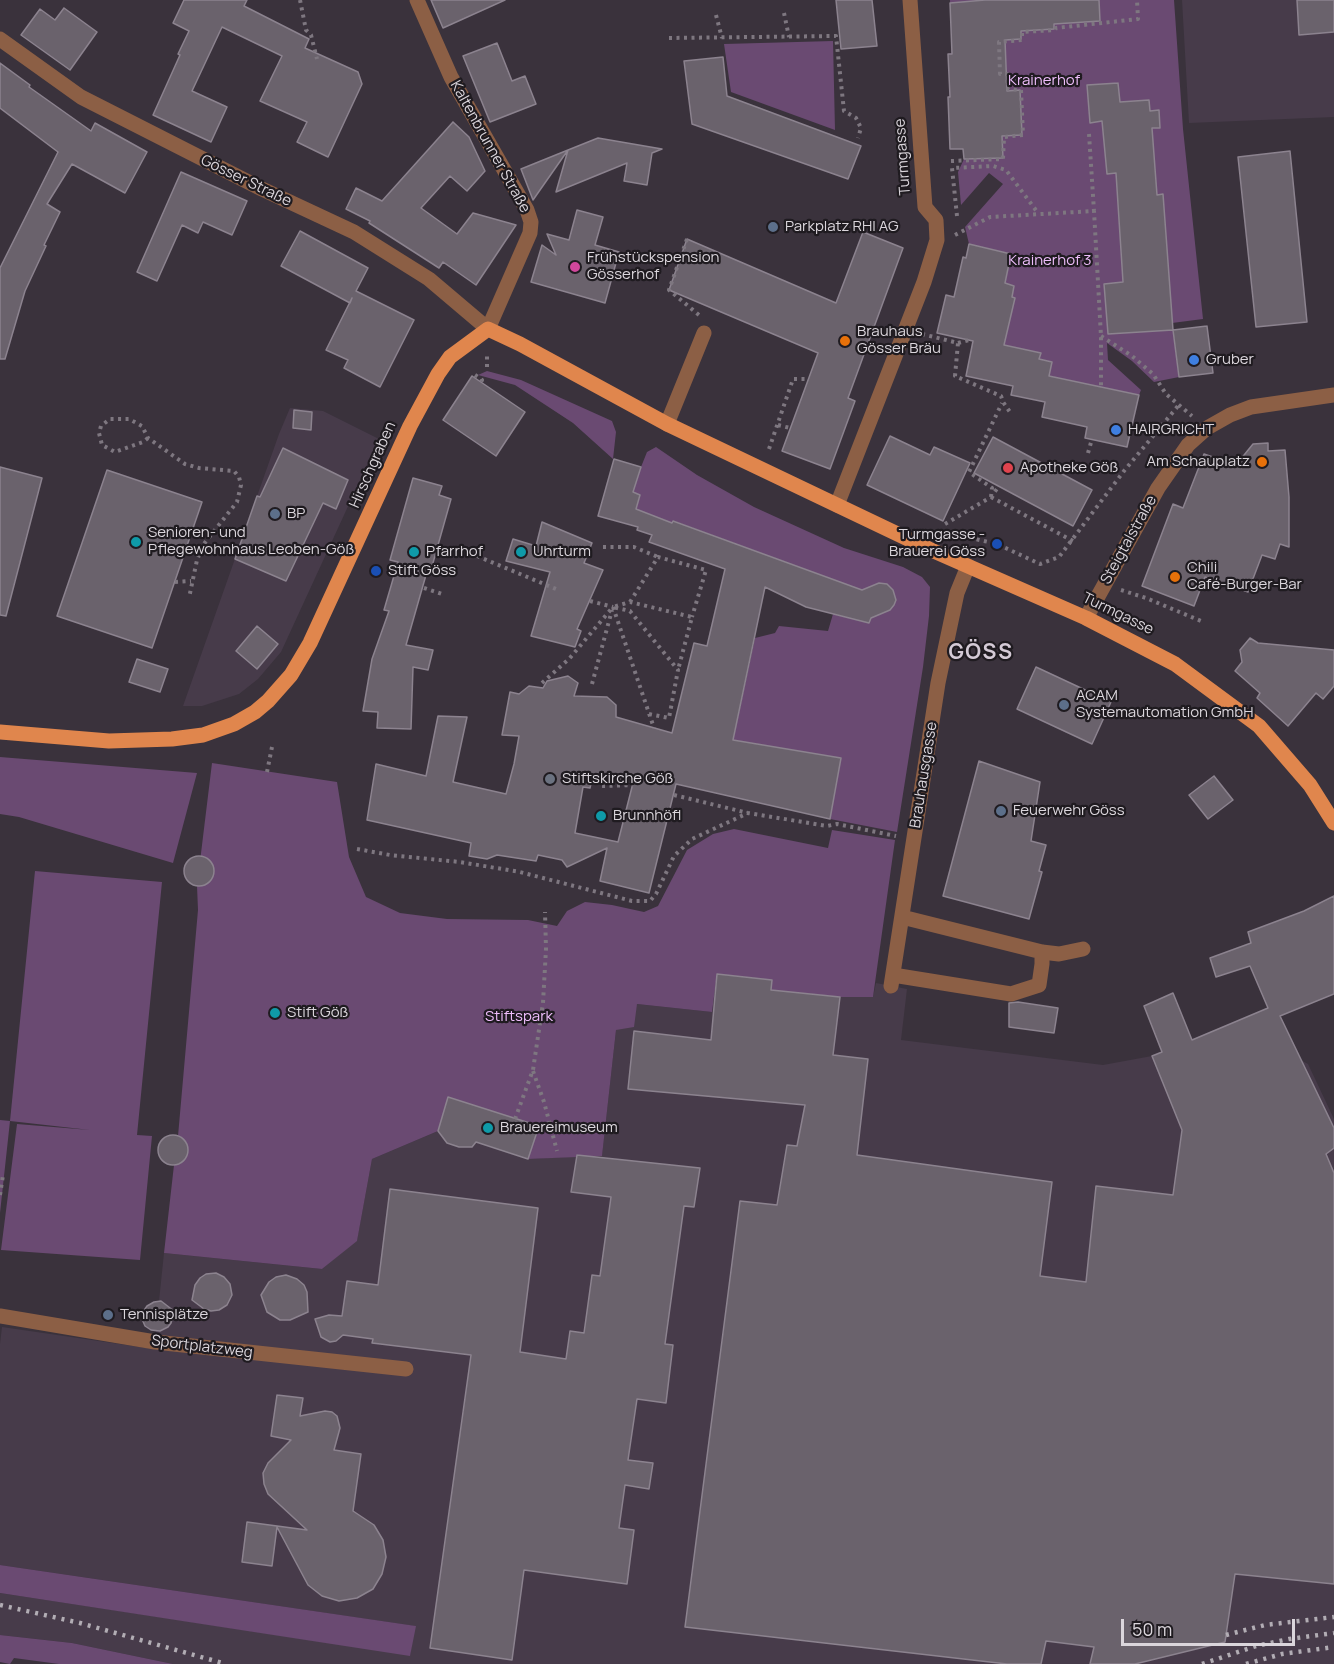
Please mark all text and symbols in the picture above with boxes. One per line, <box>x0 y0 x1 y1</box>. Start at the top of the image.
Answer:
park label: Krainerhof <box>1008 72 1080 90</box>
street label: Kaltenbrunner Straße <box>446 78 534 216</box>
street label: Turmgasse <box>891 118 915 196</box>
street label: Gösser Straße <box>198 151 294 211</box>
place label: Parkplatz RHI AG <box>785 218 899 236</box>
marker: Parkplatz RHI AG <box>766 220 780 234</box>
place label: Frühstückspension Gösserhof <box>587 249 720 284</box>
park label: Krainerhof 3 <box>1008 252 1092 270</box>
marker: Frühstückspension Gösserhof <box>568 260 582 274</box>
place label: Brauhaus Gösser Bräu <box>857 323 941 358</box>
marker: Brauhaus Gösser Bräu <box>838 334 852 348</box>
place label: Gruber <box>1206 351 1254 369</box>
marker: Gruber <box>1187 353 1201 367</box>
street label: Hirschgraben <box>346 419 400 511</box>
place label: HAIRGRICHT <box>1128 421 1214 439</box>
marker: HAIRGRICHT <box>1109 423 1123 437</box>
place label: Am Schauplatz <box>1146 453 1250 471</box>
marker: Am Schauplatz <box>1255 455 1269 469</box>
place label: Apotheke Göß <box>1020 459 1118 477</box>
marker: Apotheke Göß <box>1001 461 1015 475</box>
street label: Steigtalstraße <box>1097 492 1161 588</box>
place label: BP <box>287 505 305 523</box>
marker: BP <box>268 507 282 521</box>
place label: Senioren- und Pflegewohnhaus Leoben-Göß <box>148 524 354 559</box>
place label: Turmgasse - Brauerei Göss <box>889 526 985 561</box>
marker: Senioren- und Pflegewohnhaus Leoben-Göß <box>129 535 143 549</box>
marker: Turmgasse - Brauerei Göss <box>990 537 1004 551</box>
place label: Pfarrhof <box>426 543 483 561</box>
place label: Uhrturm <box>533 543 591 561</box>
marker: Pfarrhof <box>407 545 421 559</box>
marker: Uhrturm <box>514 545 528 559</box>
place label: Chili Café-Burger-Bar <box>1187 559 1302 594</box>
place label: Stift Göss <box>388 562 456 580</box>
marker: Stift Göss <box>369 564 383 578</box>
marker: Chili Café-Burger-Bar <box>1168 570 1182 584</box>
street label: Turmgasse <box>1079 589 1157 639</box>
district label: GÖSS <box>948 640 1014 666</box>
place label: ACAM Systemautomation GmbH <box>1076 687 1253 722</box>
marker: ACAM Systemautomation GmbH <box>1057 698 1071 712</box>
street label: Brauhausgasse <box>907 721 941 829</box>
place label: Stiftskirche Göß <box>562 770 674 788</box>
marker: Stiftskirche Göß <box>543 772 557 786</box>
place label: Feuerwehr Göss <box>1013 802 1125 820</box>
marker: Feuerwehr Göss <box>994 804 1008 818</box>
place label: Brunnhöfl <box>613 807 681 825</box>
marker: Brunnhöfl <box>594 809 608 823</box>
place label: Stift Göß <box>287 1004 349 1022</box>
marker: Stift Göß <box>268 1006 282 1020</box>
park label: Stiftspark <box>485 1008 553 1026</box>
place label: Brauereimuseum <box>500 1119 618 1137</box>
marker: Brauereimuseum <box>481 1121 495 1135</box>
place label: Tennisplätze <box>120 1306 208 1324</box>
marker: Tennisplätze <box>101 1308 115 1322</box>
street label: Sportplatzweg <box>150 1332 254 1362</box>
scale bar <box>1124 1607 1298 1645</box>
text: 50 m <box>1132 1617 1172 1641</box>

